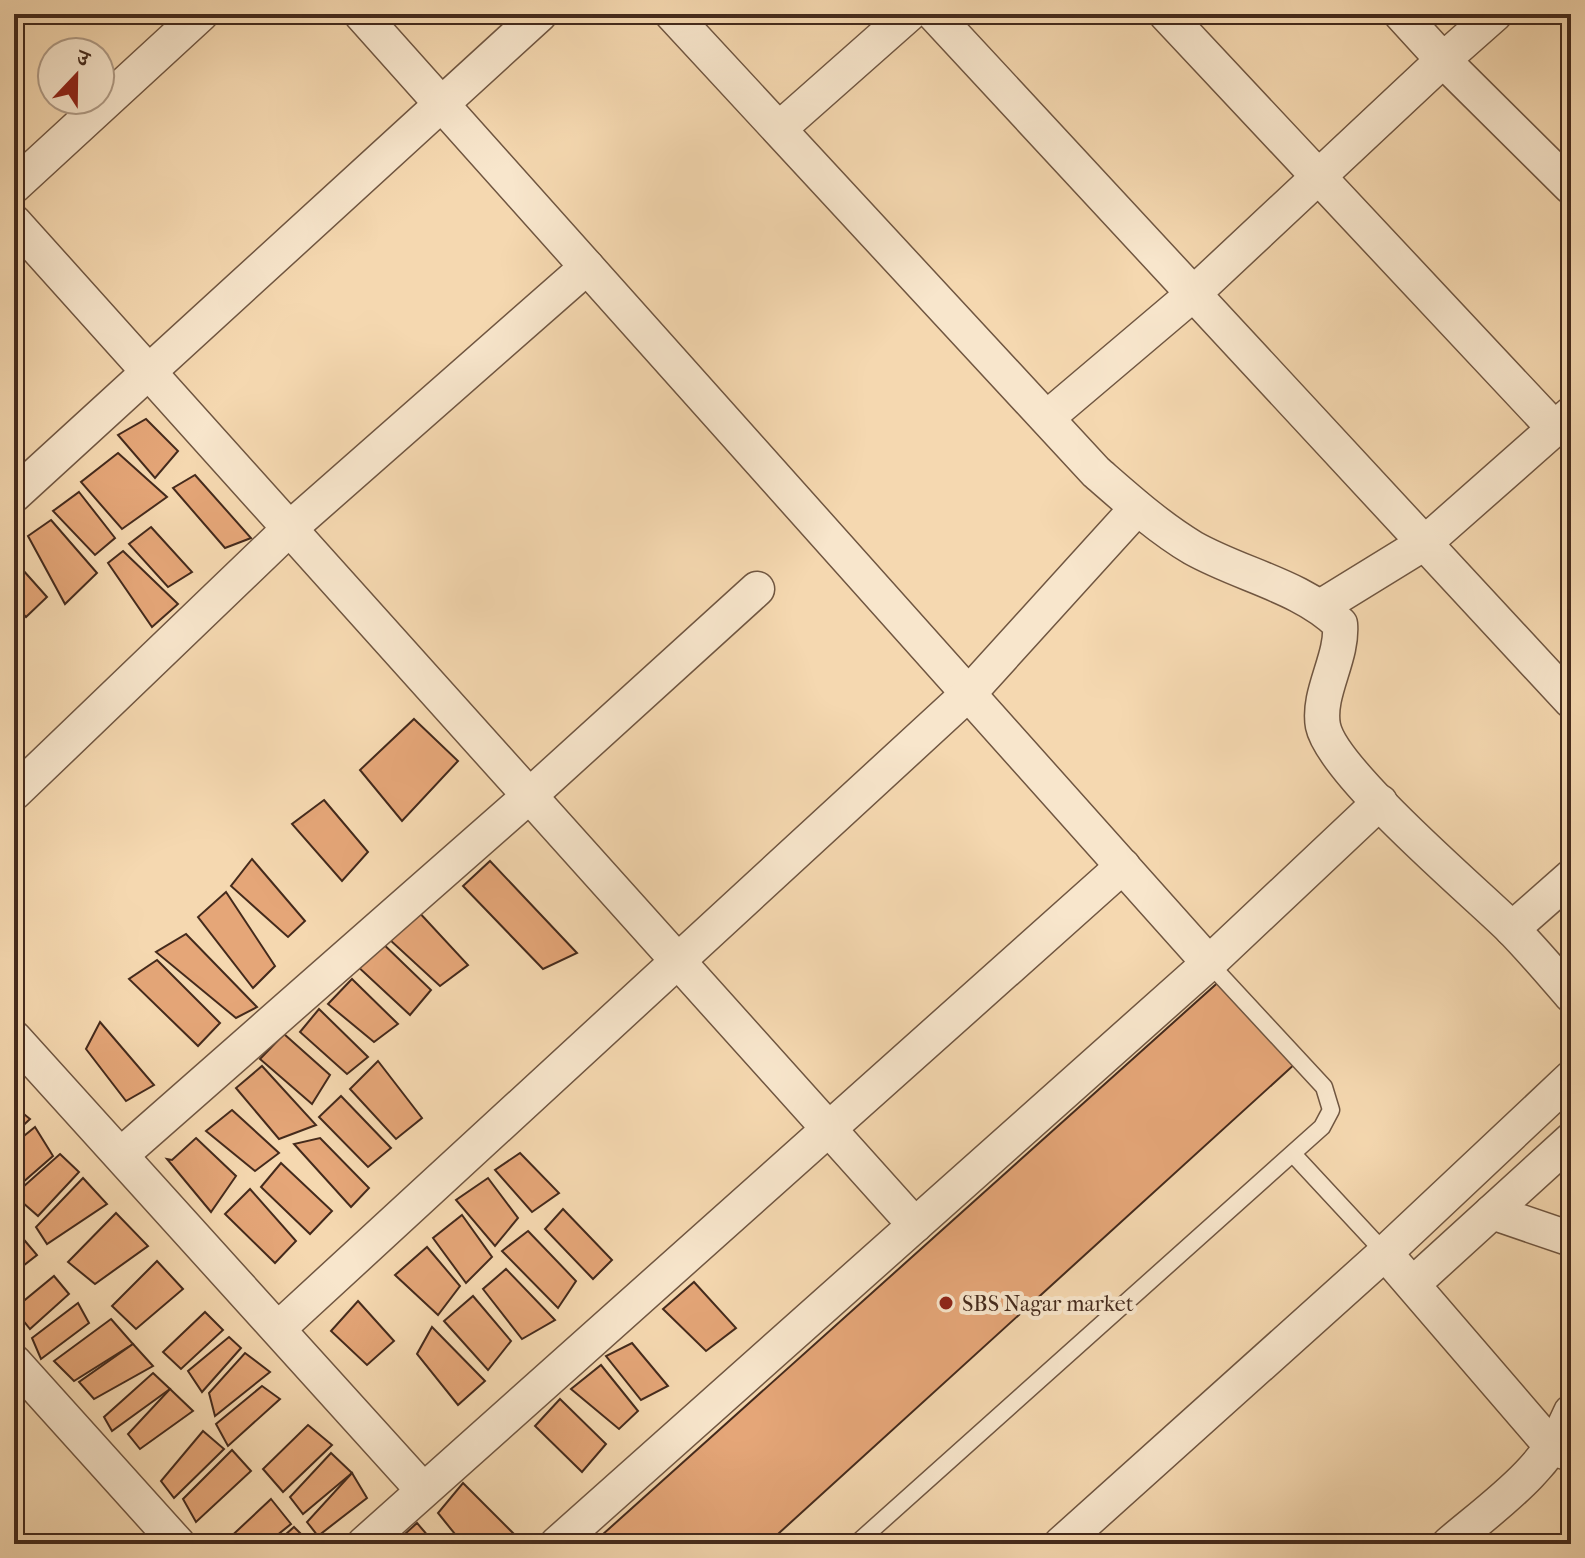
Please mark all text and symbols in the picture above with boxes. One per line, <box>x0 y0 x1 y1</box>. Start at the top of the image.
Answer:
north arrow <box>36 36 116 116</box>
text: उ <box>71 43 95 73</box>
place label: SBS Nagar market <box>962 1291 1134 1317</box>
marker: SBS Nagar market <box>937 1294 955 1312</box>

